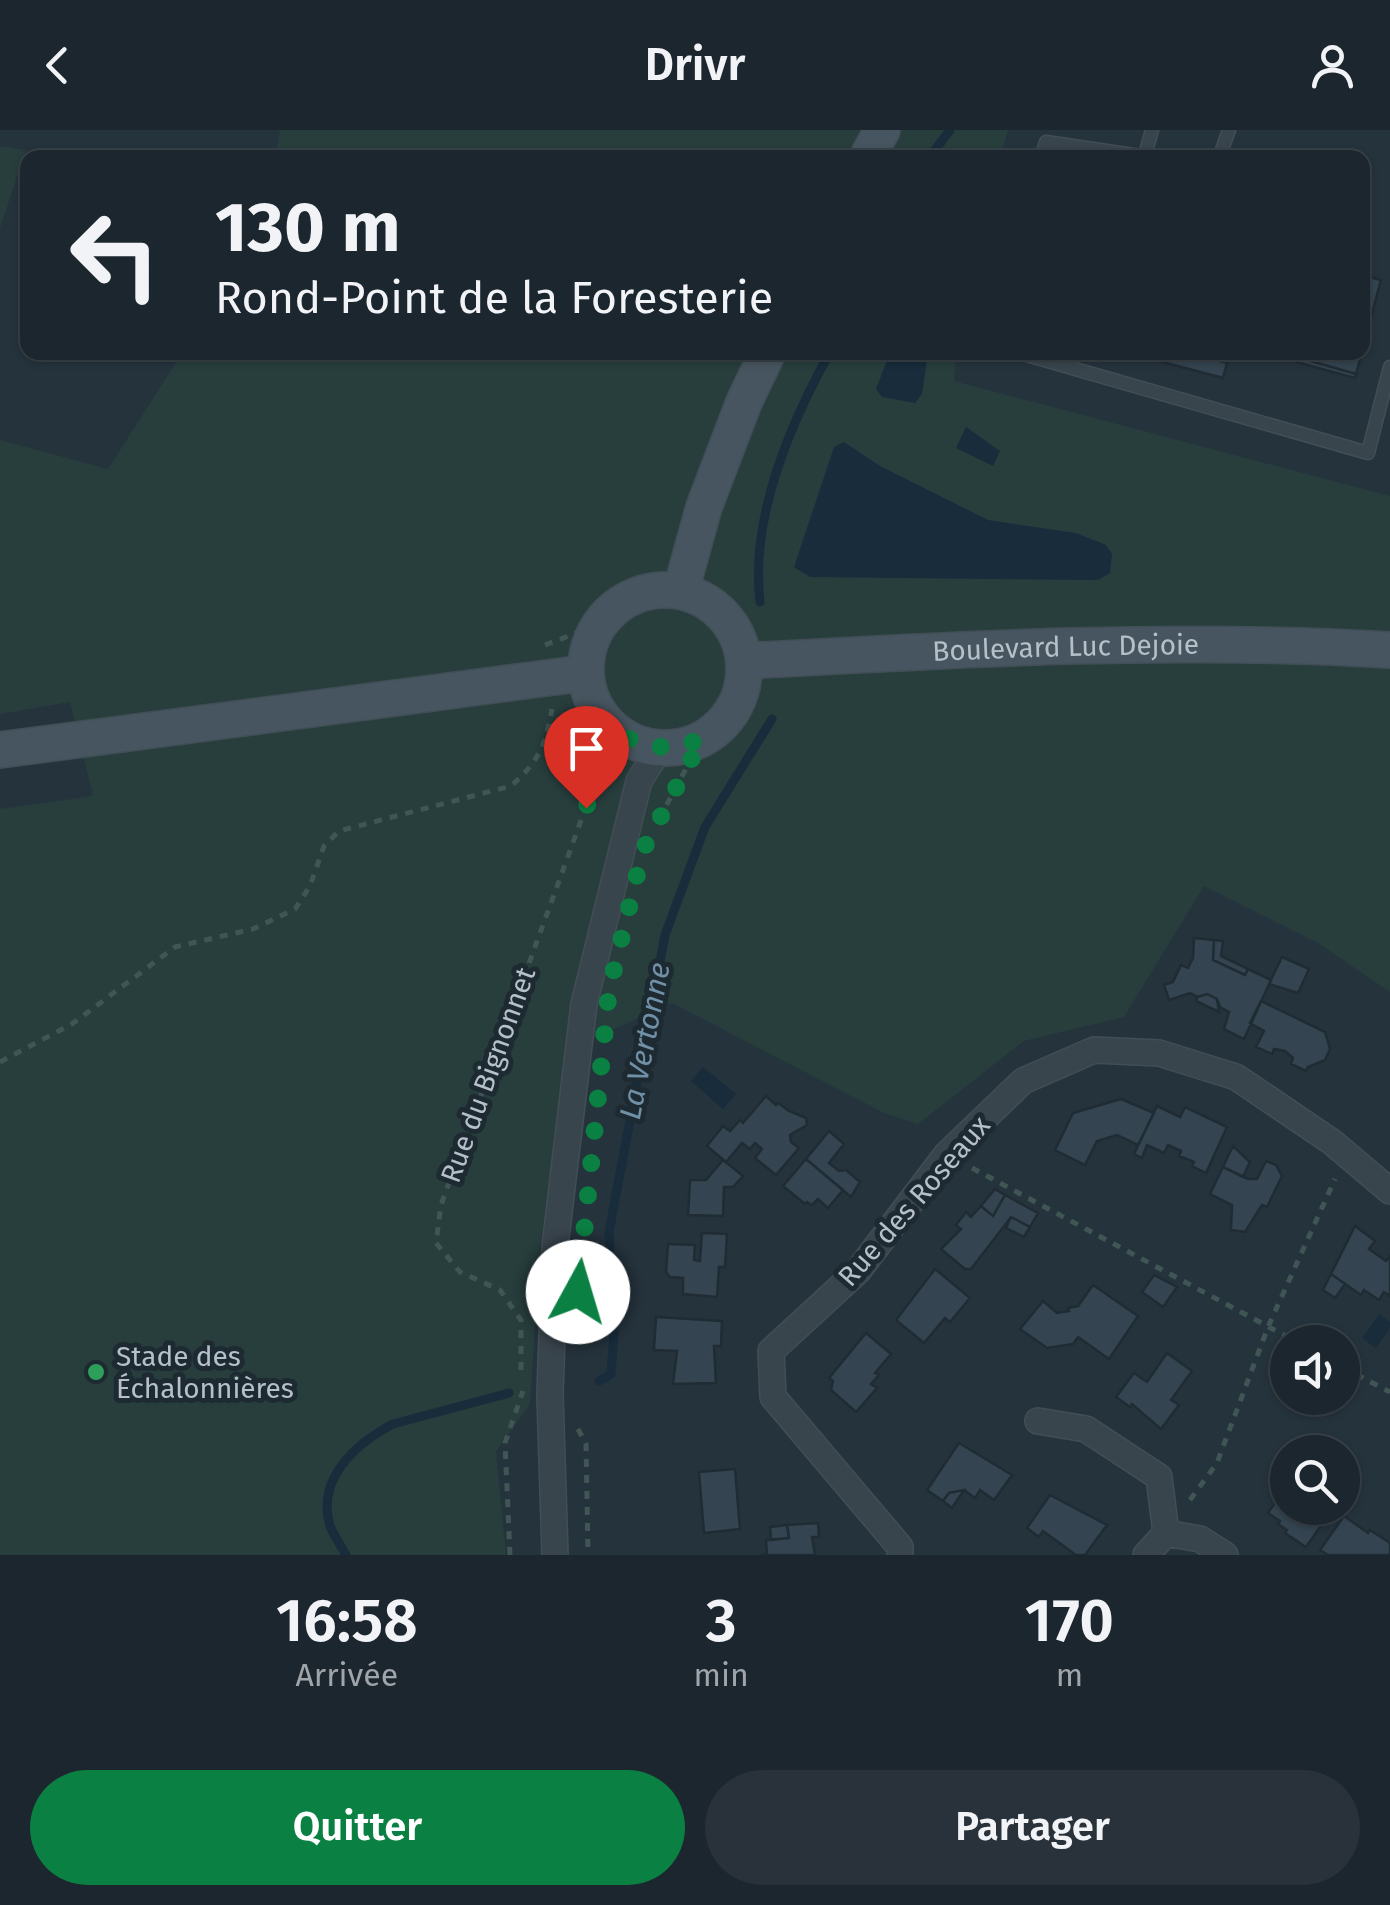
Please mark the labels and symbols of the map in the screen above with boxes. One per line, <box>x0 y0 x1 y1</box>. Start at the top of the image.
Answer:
street label: Boulevard Luc Dejoie <box>932 628 1199 668</box>
pin <box>544 706 629 809</box>
water label: La Vertonne <box>612 959 678 1123</box>
street label: Rue du Bignonnet <box>434 962 543 1187</box>
street label: Rue des Roseaux <box>831 1109 997 1293</box>
position arrow <box>526 1240 630 1344</box>
place label: Stade des Échalonnières <box>116 1340 294 1405</box>
marker: Stade des Échalonnières <box>85 1361 107 1383</box>

